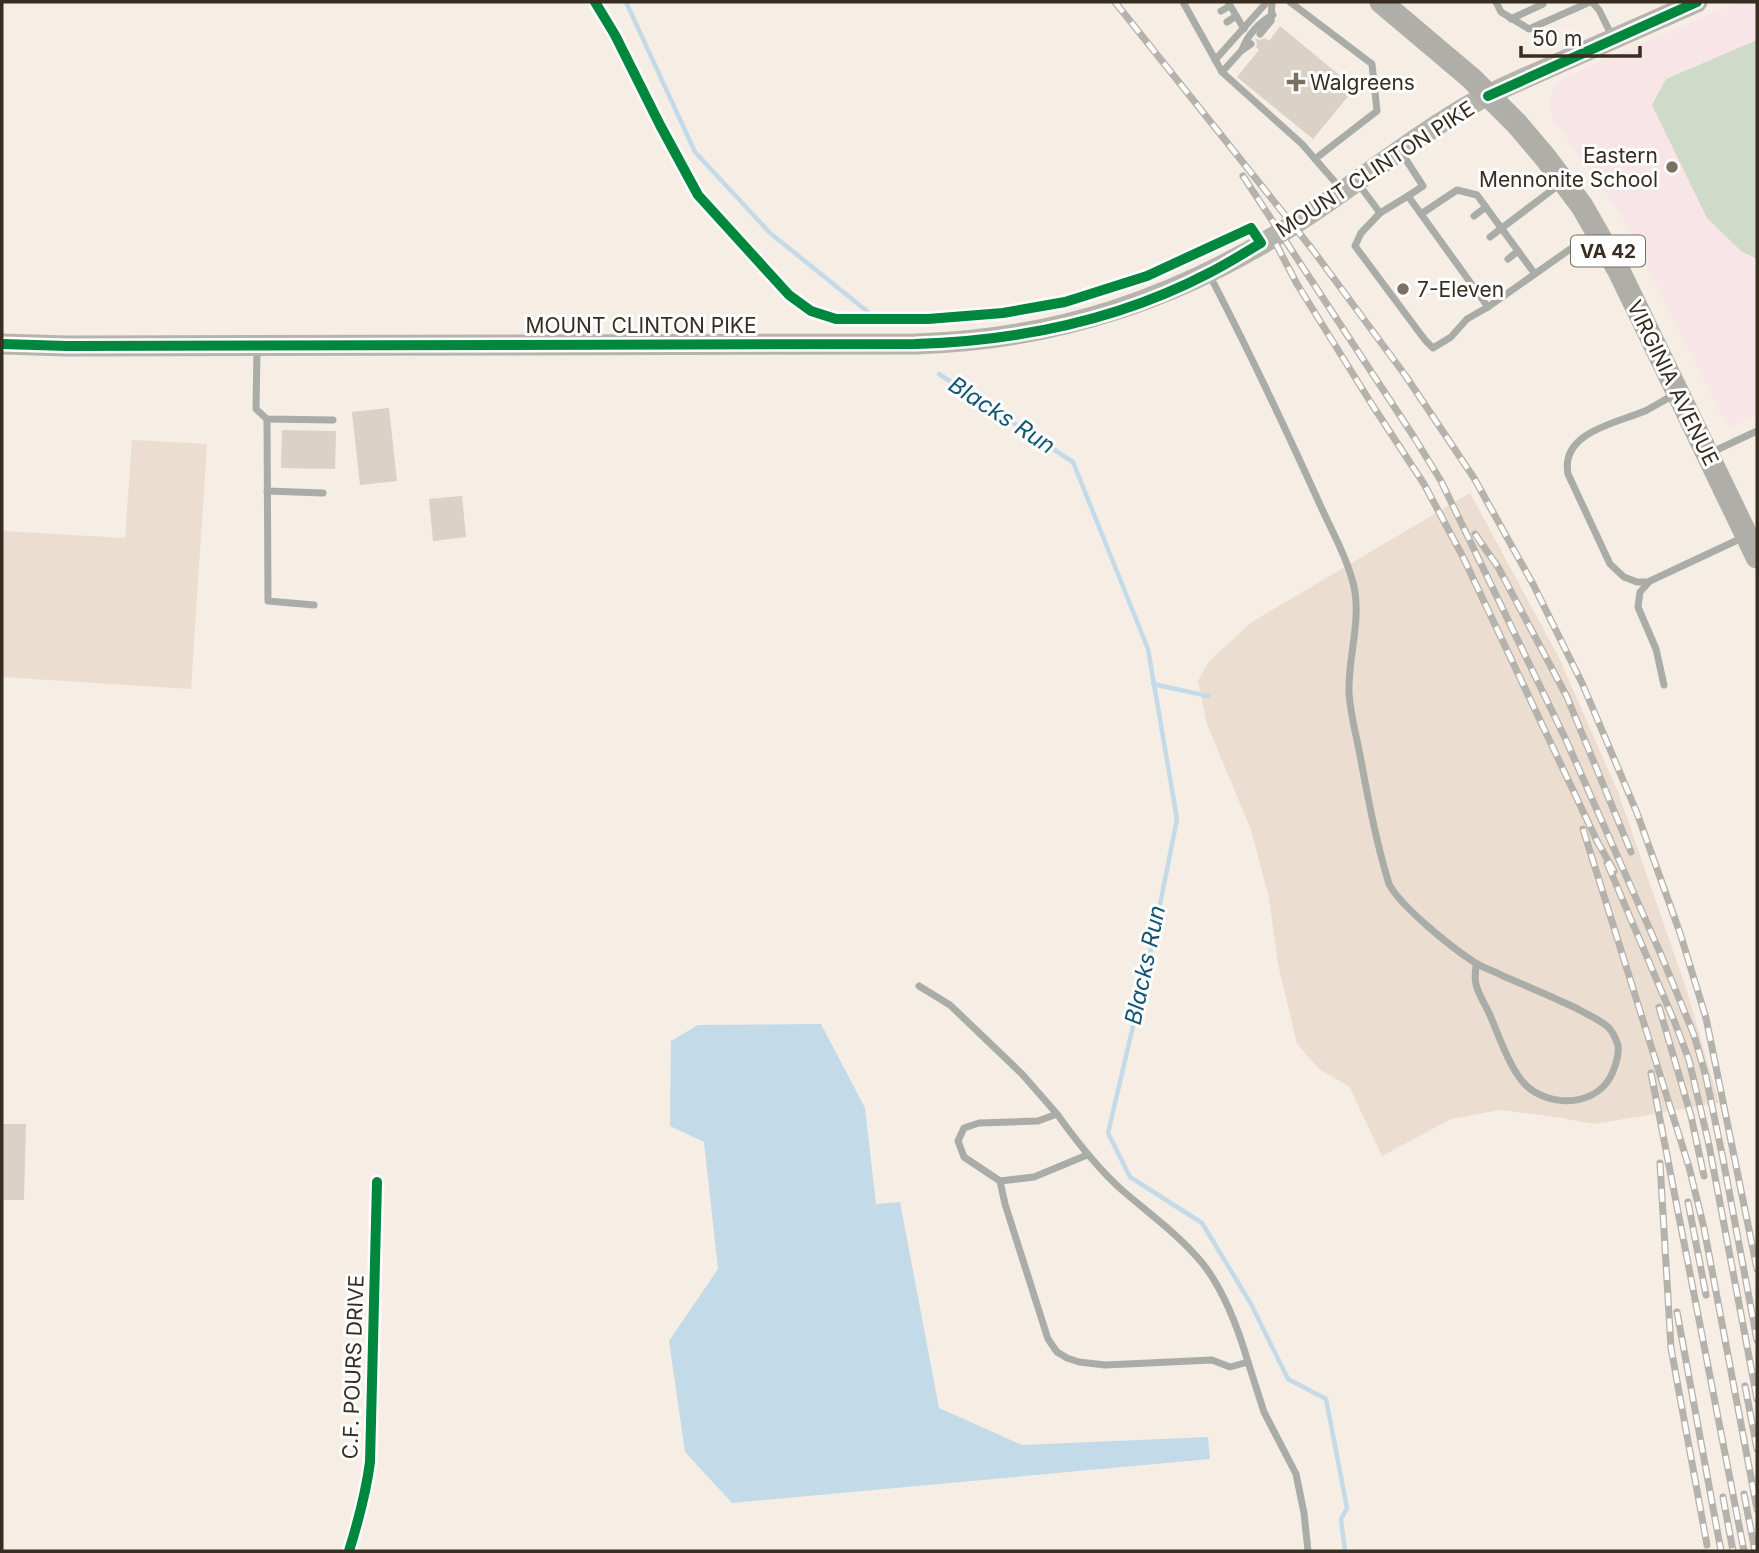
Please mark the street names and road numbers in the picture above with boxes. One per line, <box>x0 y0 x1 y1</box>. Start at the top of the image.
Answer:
street label: MOUNT CLINTON PIKE <box>1271 96 1479 242</box>
road number: VA 42 <box>1571 235 1645 266</box>
street label: VIRGINIA AVENUE <box>1622 296 1724 470</box>
street label: MOUNT CLINTON PIKE <box>525 313 757 338</box>
street label: C.F. POURS DRIVE <box>337 1274 369 1460</box>

